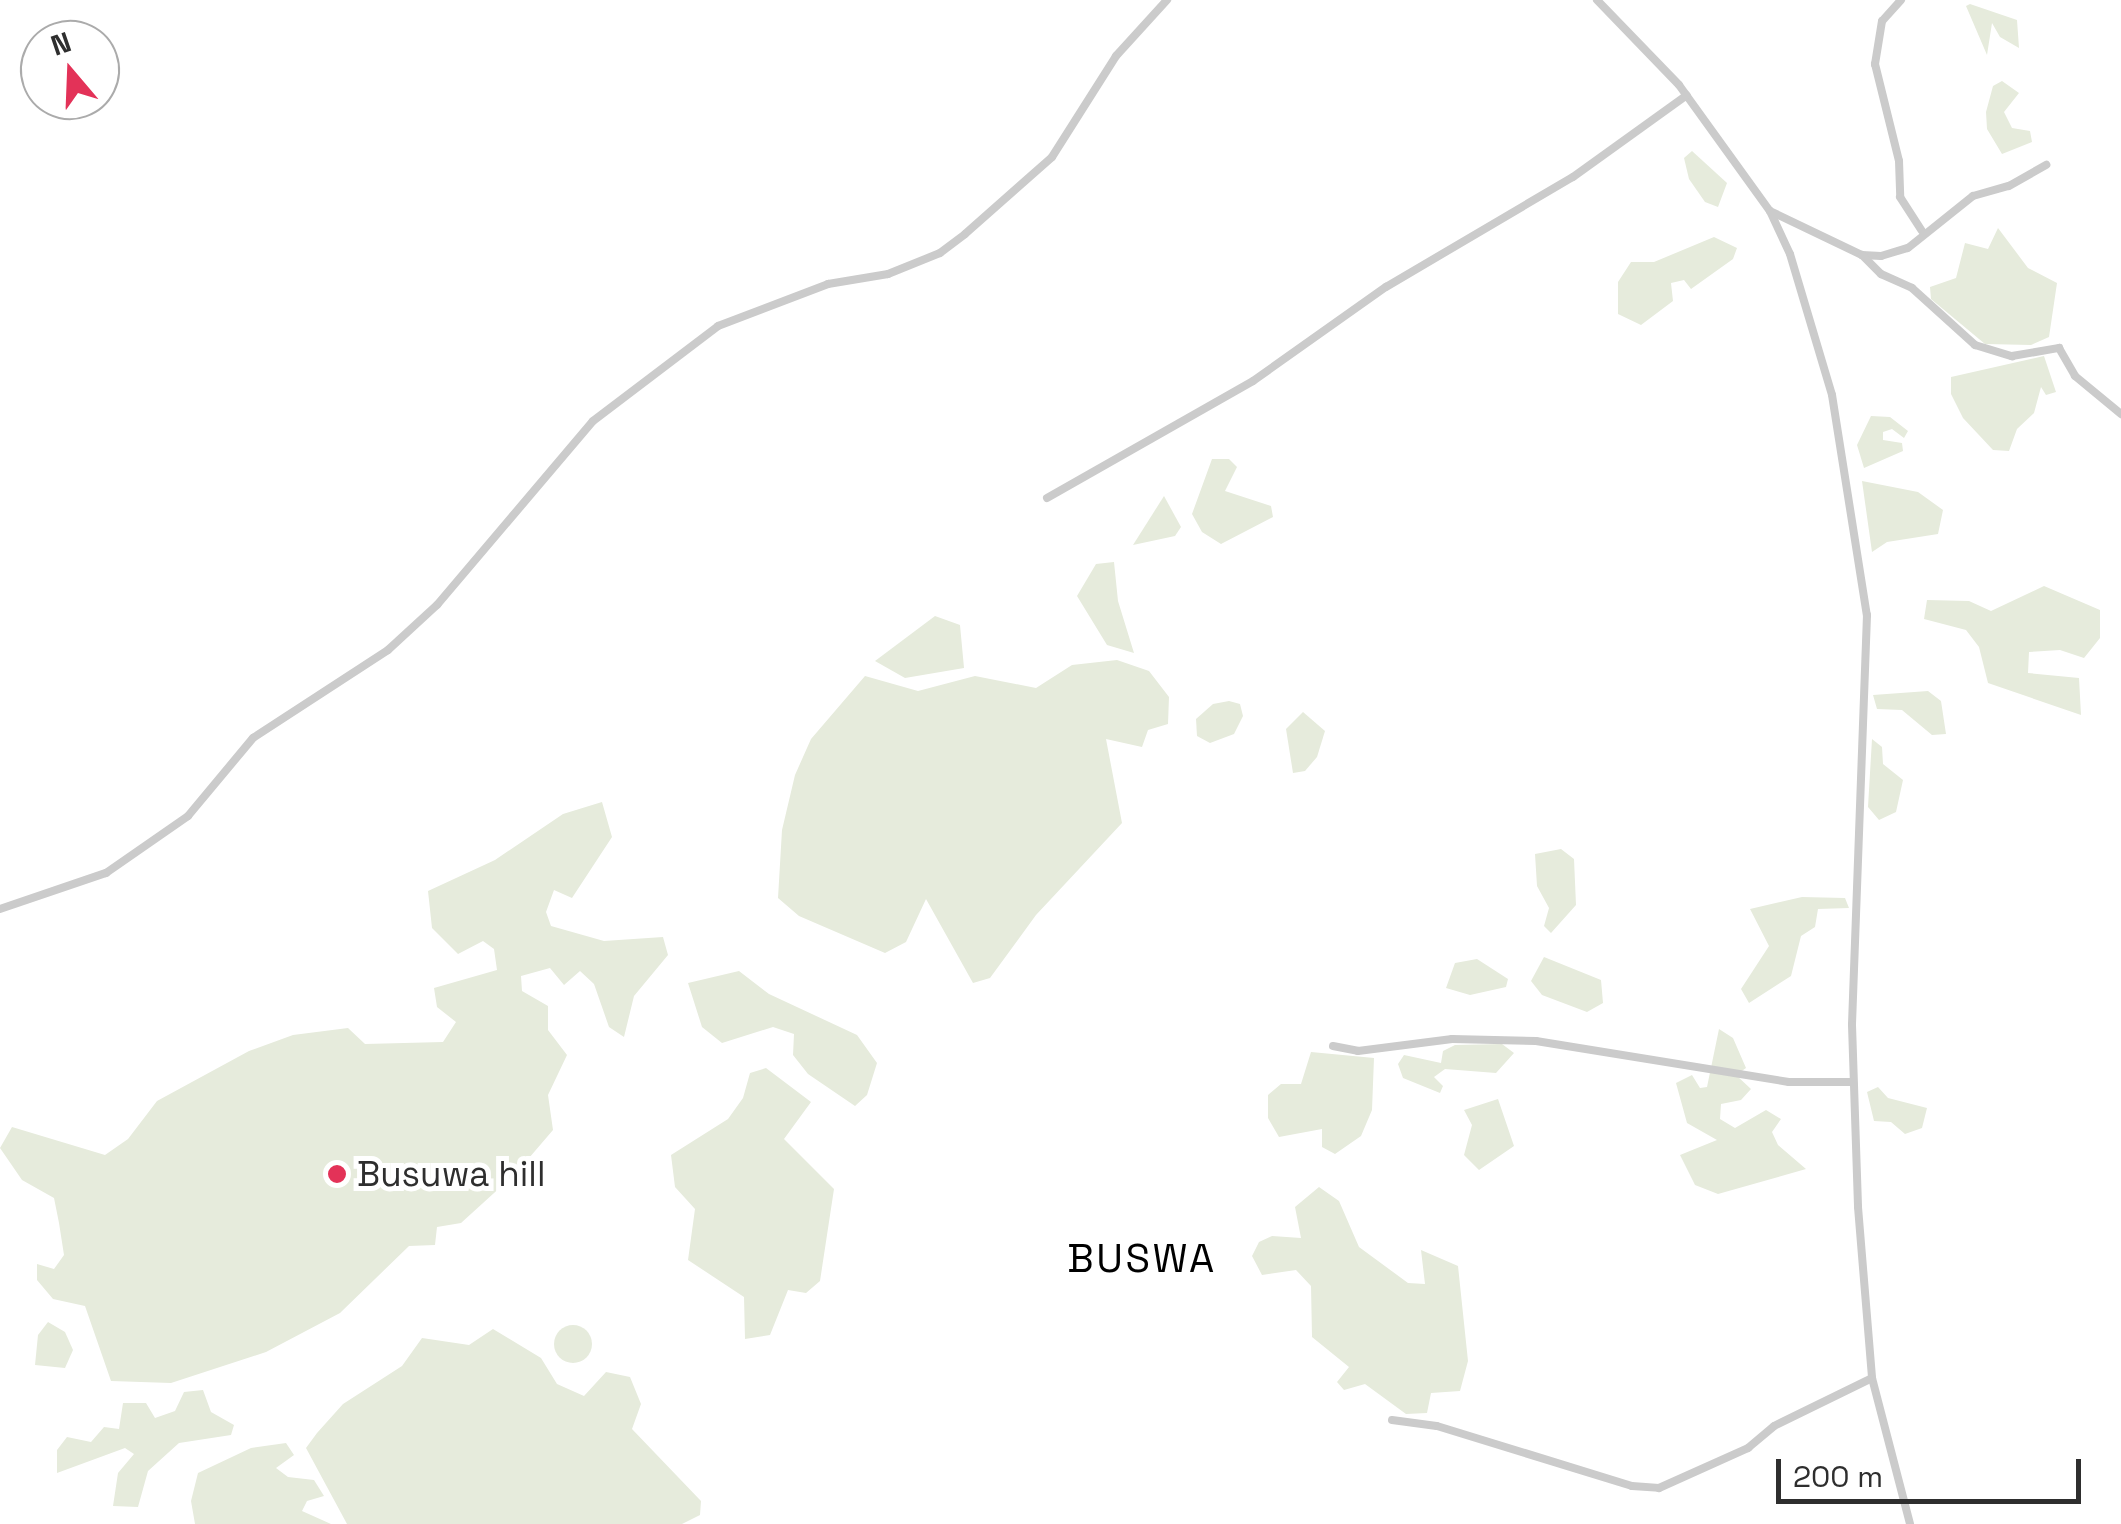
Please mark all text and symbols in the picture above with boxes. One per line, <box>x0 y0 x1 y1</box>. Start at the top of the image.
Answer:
north arrow <box>20 20 120 120</box>
text: N <box>46 23 76 64</box>
place label: Busuwa hill <box>357 1153 545 1195</box>
marker: Busuwa hill <box>326 1163 348 1185</box>
district label: BUSWA <box>1067 1235 1217 1283</box>
scale bar <box>1781 1439 2086 1501</box>
text: 200 m <box>1793 1457 1883 1496</box>

